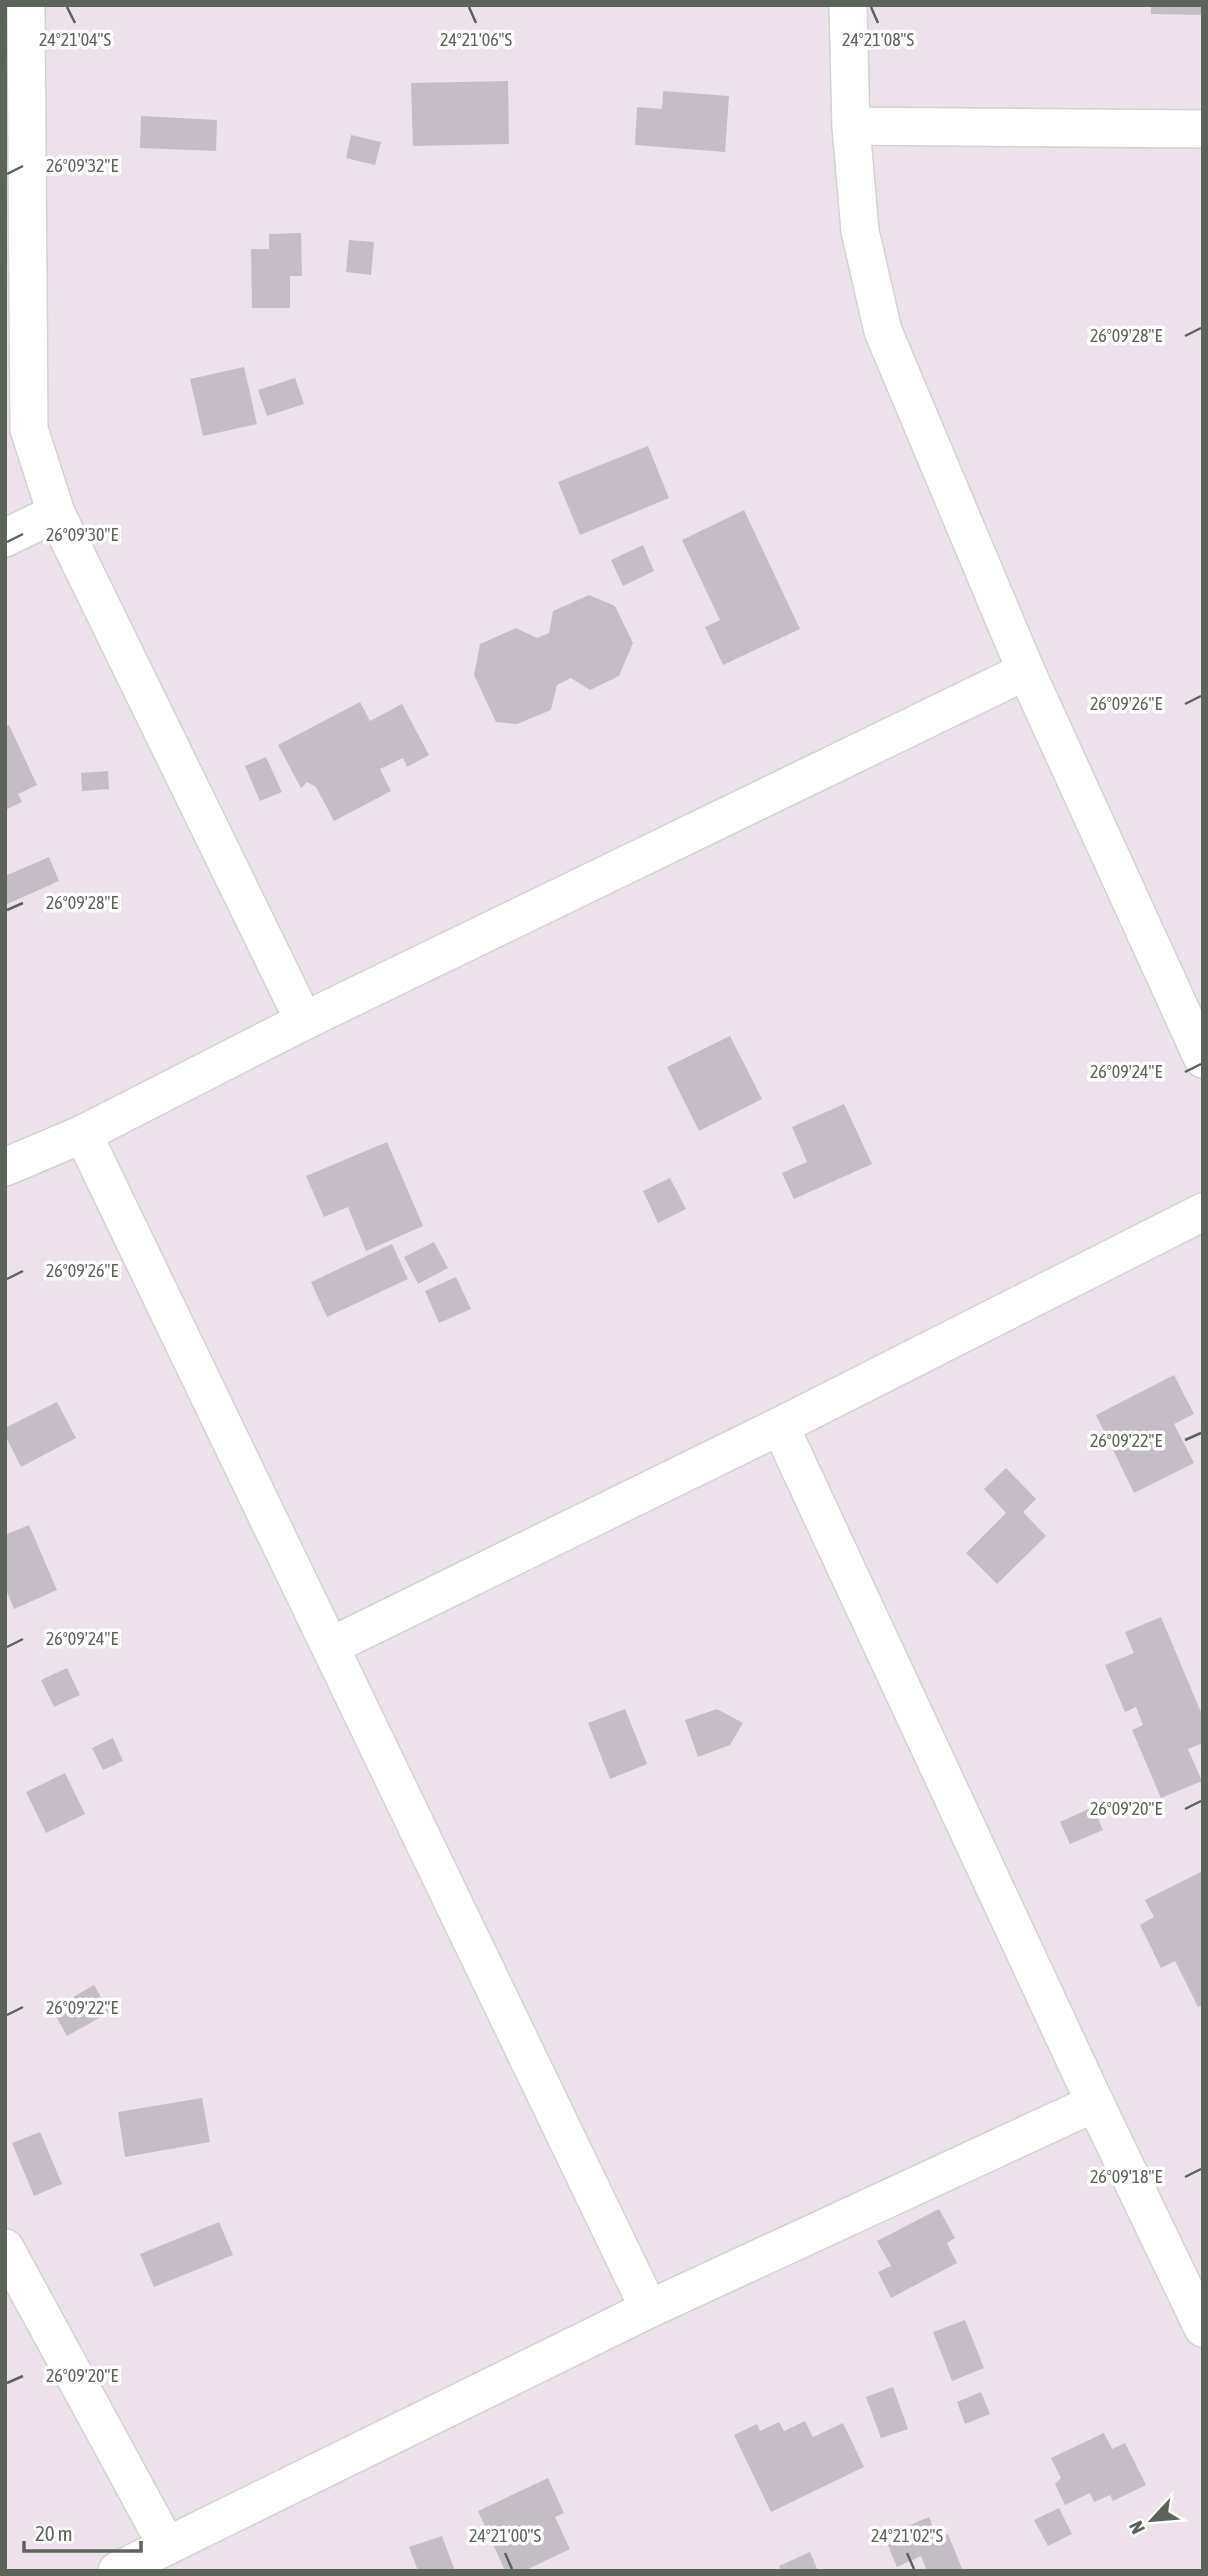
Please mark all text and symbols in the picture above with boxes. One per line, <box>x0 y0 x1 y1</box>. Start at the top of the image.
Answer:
text: 24°21'04"S <box>39 29 111 50</box>
text: 24°21'06"S <box>440 29 512 50</box>
text: 24°21'08"S <box>842 29 914 50</box>
text: 26°09'32"E <box>46 155 118 176</box>
text: 26°09'28"E <box>1090 325 1162 346</box>
text: 26°09'30"E <box>46 524 118 545</box>
text: 26°09'26"E <box>1090 693 1162 714</box>
text: 26°09'28"E <box>46 892 118 913</box>
text: 26°09'24"E <box>1090 1061 1162 1082</box>
text: 26°09'26"E <box>46 1260 118 1281</box>
text: 26°09'22"E <box>1090 1430 1162 1451</box>
text: 26°09'24"E <box>46 1628 118 1649</box>
text: 26°09'20"E <box>1090 1798 1162 1819</box>
text: 26°09'22"E <box>46 1997 118 2018</box>
text: 26°09'18"E <box>1090 2166 1162 2187</box>
text: 26°09'20"E <box>46 2365 118 2386</box>
north arrow <box>1117 2485 1187 2555</box>
scale bar <box>24 2510 142 2554</box>
text: N <box>1124 2518 1149 2537</box>
text: 20 m <box>35 2521 73 2545</box>
text: 24°21'00"S <box>469 2525 541 2546</box>
text: 24°21'02"S <box>871 2525 943 2546</box>

